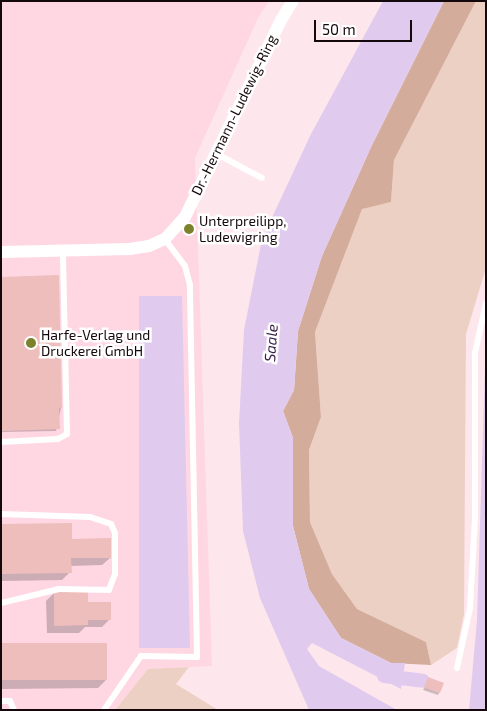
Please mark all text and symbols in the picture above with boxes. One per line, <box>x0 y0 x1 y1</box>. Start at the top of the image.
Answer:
scale bar <box>317 10 414 42</box>
text: 50 m <box>322 20 356 38</box>
street label: Dr.-Hermann-Ludewig-Ring <box>188 32 280 198</box>
place label: Unterpreilipp, Ludewigring <box>199 213 287 246</box>
marker: Unterpreilipp, Ludewigring <box>183 223 195 235</box>
water label: Saale <box>261 323 281 363</box>
place label: Harfe-Verlag und Druckerei GmbH <box>41 327 150 360</box>
marker: Harfe-Verlag und Druckerei GmbH <box>25 337 37 349</box>

